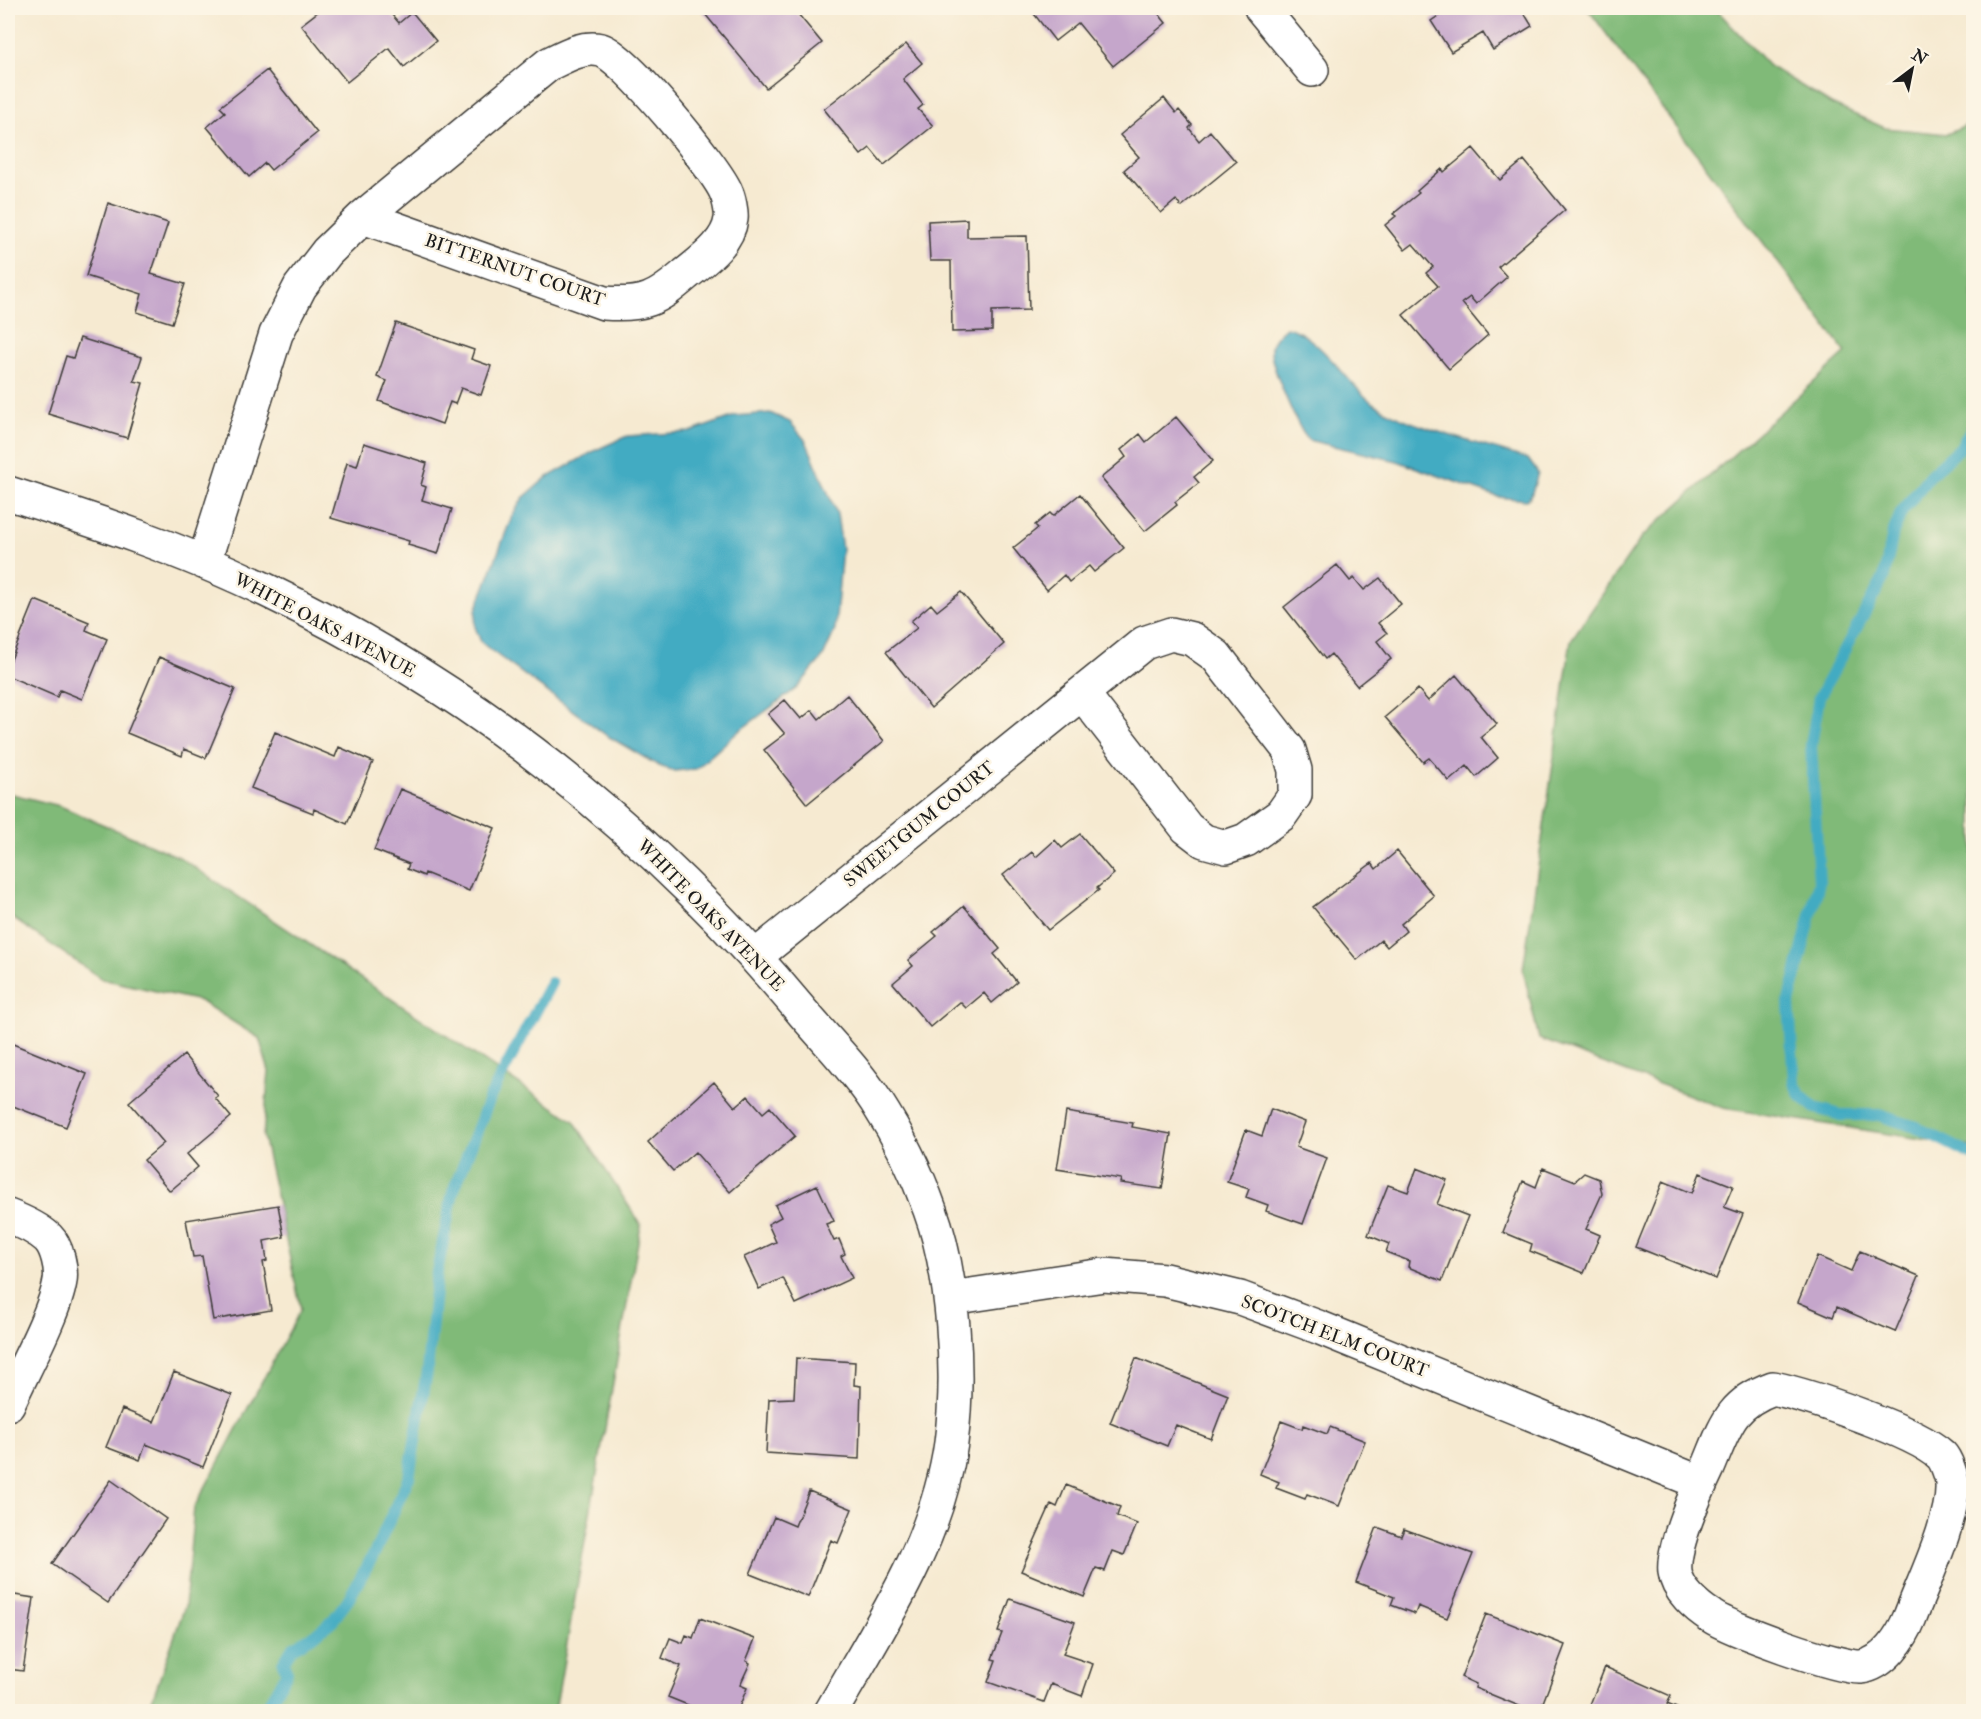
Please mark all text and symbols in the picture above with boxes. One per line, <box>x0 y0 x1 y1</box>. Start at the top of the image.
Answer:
north arrow <box>1882 39 1942 99</box>
text: N <box>1907 44 1931 70</box>
street label: BITTERNUT COURT <box>422 229 609 312</box>
street label: WHITE OAKS AVENUE <box>229 567 420 683</box>
street label: SWEETGUM COURT <box>839 756 1000 892</box>
street label: WHITE OAKS AVENUE <box>631 834 789 996</box>
street label: SCOTCH ELM COURT <box>1238 1290 1432 1383</box>

